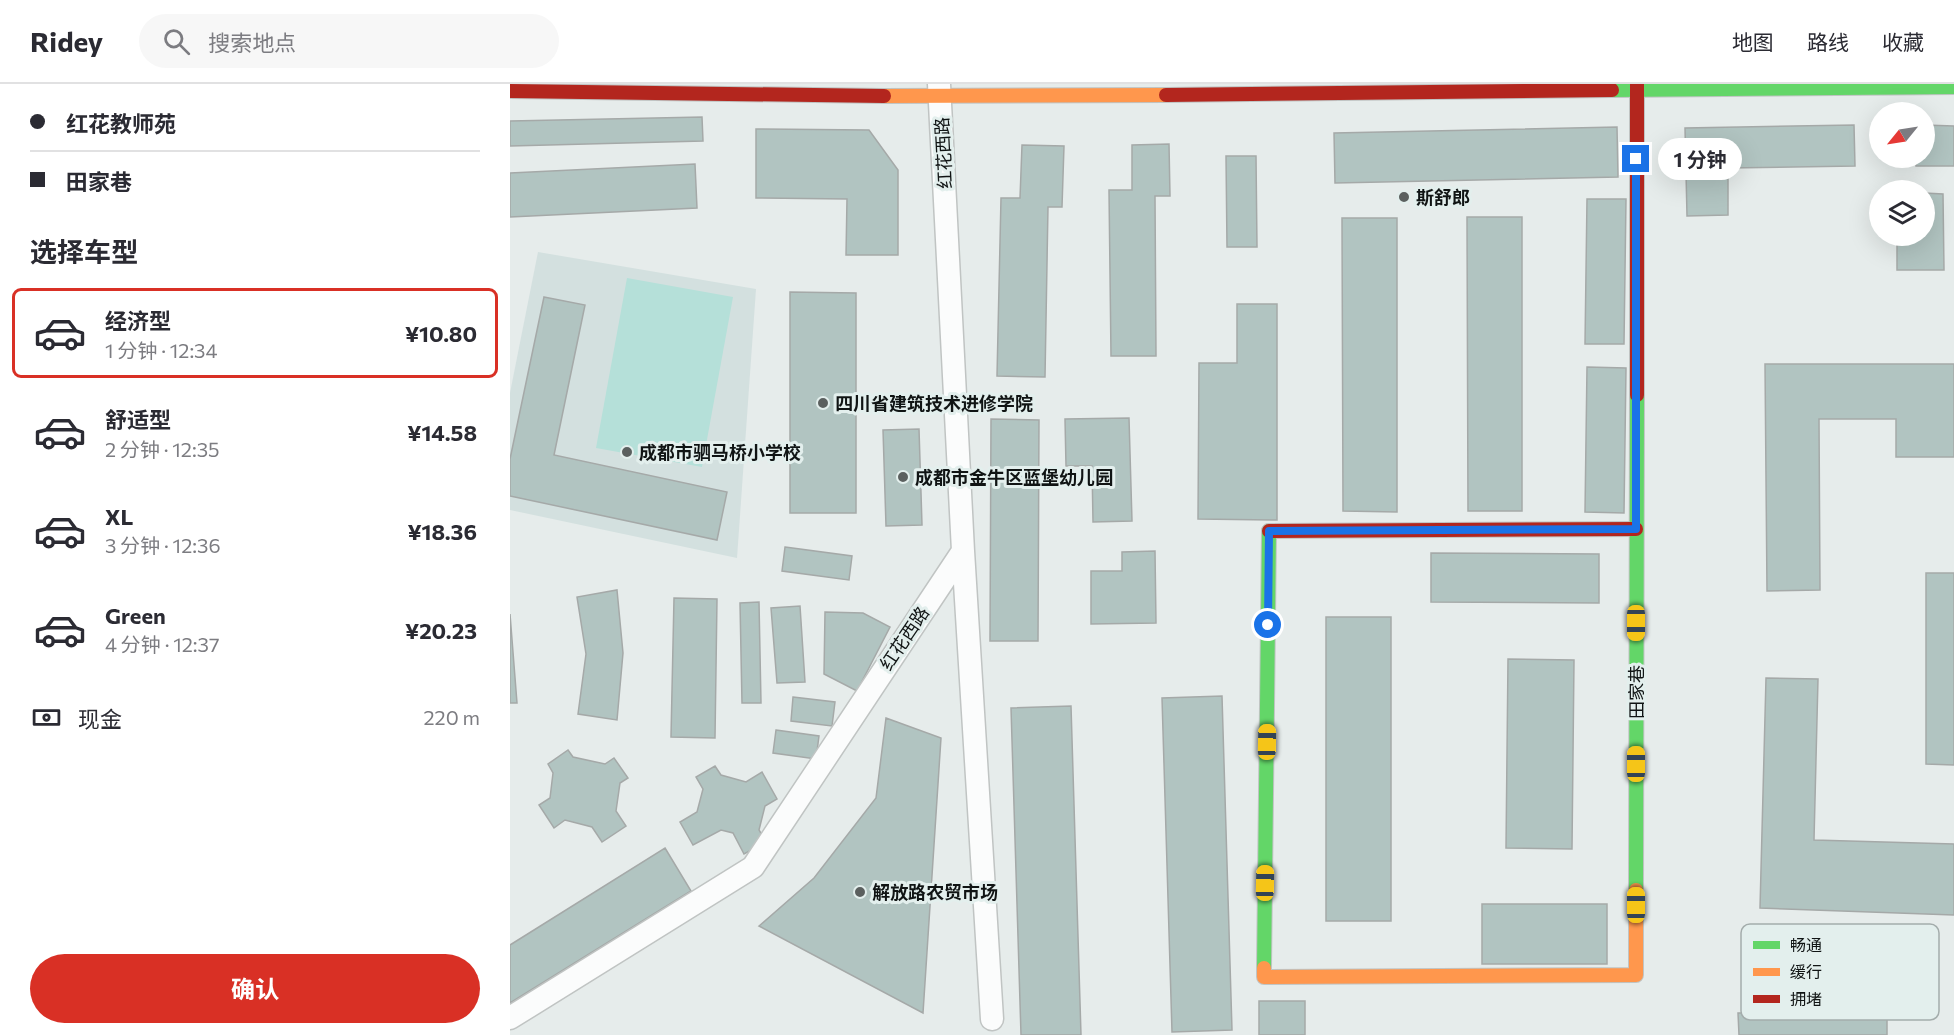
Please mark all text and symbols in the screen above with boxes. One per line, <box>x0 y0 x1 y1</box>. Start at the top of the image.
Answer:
search box <box>139 14 559 68</box>
text: Ridey <box>30 24 103 58</box>
icon: search <box>160 25 193 58</box>
text: 搜索地点 <box>208 29 296 56</box>
text: 地图 <box>1732 29 1774 54</box>
text: 路线 <box>1807 29 1849 54</box>
text: 收藏 <box>1882 29 1924 54</box>
north arrow <box>1869 102 1935 168</box>
map controls <box>1869 102 1935 246</box>
text: 红花教师苑 <box>66 110 176 137</box>
street label: 红花西路 <box>930 116 956 190</box>
callout: 1 分钟 <box>1657 138 1741 180</box>
route end <box>1622 145 1649 172</box>
text: 1 分钟 <box>1674 147 1726 171</box>
text: 田家巷 <box>66 168 132 195</box>
button: layers <box>1869 180 1935 246</box>
place label: 斯舒郎 <box>1416 186 1470 208</box>
marker: 斯舒郎 <box>1397 190 1411 204</box>
text: 选择车型 <box>30 235 138 268</box>
icon: car <box>33 306 87 360</box>
text: 经济型 <box>105 307 171 334</box>
text: ¥10.80 <box>405 320 477 347</box>
text: 1 分钟 · 12:34 <box>105 338 218 362</box>
place label: 四川省建筑技术进修学院 <box>835 392 1033 414</box>
marker: 四川省建筑技术进修学院 <box>816 396 830 410</box>
icon: car <box>33 405 87 459</box>
text: 舒适型 <box>105 406 171 433</box>
text: ¥14.58 <box>407 419 477 446</box>
text: 2 分钟 · 12:35 <box>105 437 220 461</box>
place label: 成都市驷马桥小学校 <box>639 441 801 463</box>
marker: 成都市驷马桥小学校 <box>620 445 634 459</box>
place label: 成都市金牛区蓝堡幼儿园 <box>915 466 1113 488</box>
marker: 成都市金牛区蓝堡幼儿园 <box>896 470 910 484</box>
text: XL <box>105 503 133 530</box>
icon: car <box>33 504 87 558</box>
text: ¥18.36 <box>407 518 477 545</box>
text: 3 分钟 · 12:36 <box>105 533 221 557</box>
text: Green <box>105 602 166 629</box>
street label: 红花西路 <box>875 602 933 674</box>
icon: car <box>33 603 87 657</box>
car <box>1627 605 1645 641</box>
route start <box>1254 611 1281 638</box>
text: ¥20.23 <box>405 617 477 644</box>
text: 4 分钟 · 12:37 <box>105 632 219 656</box>
street label: 田家巷 <box>1625 665 1647 719</box>
icon: cash <box>30 701 63 734</box>
text: 现金 <box>78 705 122 732</box>
text: 220 m <box>424 705 480 729</box>
car <box>1258 724 1276 760</box>
car <box>1627 746 1645 782</box>
car <box>1256 865 1274 901</box>
place label: 解放路农贸市场 <box>872 881 998 903</box>
marker: 解放路农贸市场 <box>853 885 867 899</box>
car <box>1627 887 1645 923</box>
legend <box>1741 924 1939 1020</box>
text: 畅通 <box>1790 935 1822 954</box>
button: 确认 <box>30 954 480 1023</box>
text: 缓行 <box>1790 962 1822 981</box>
text: 拥堵 <box>1790 989 1822 1008</box>

